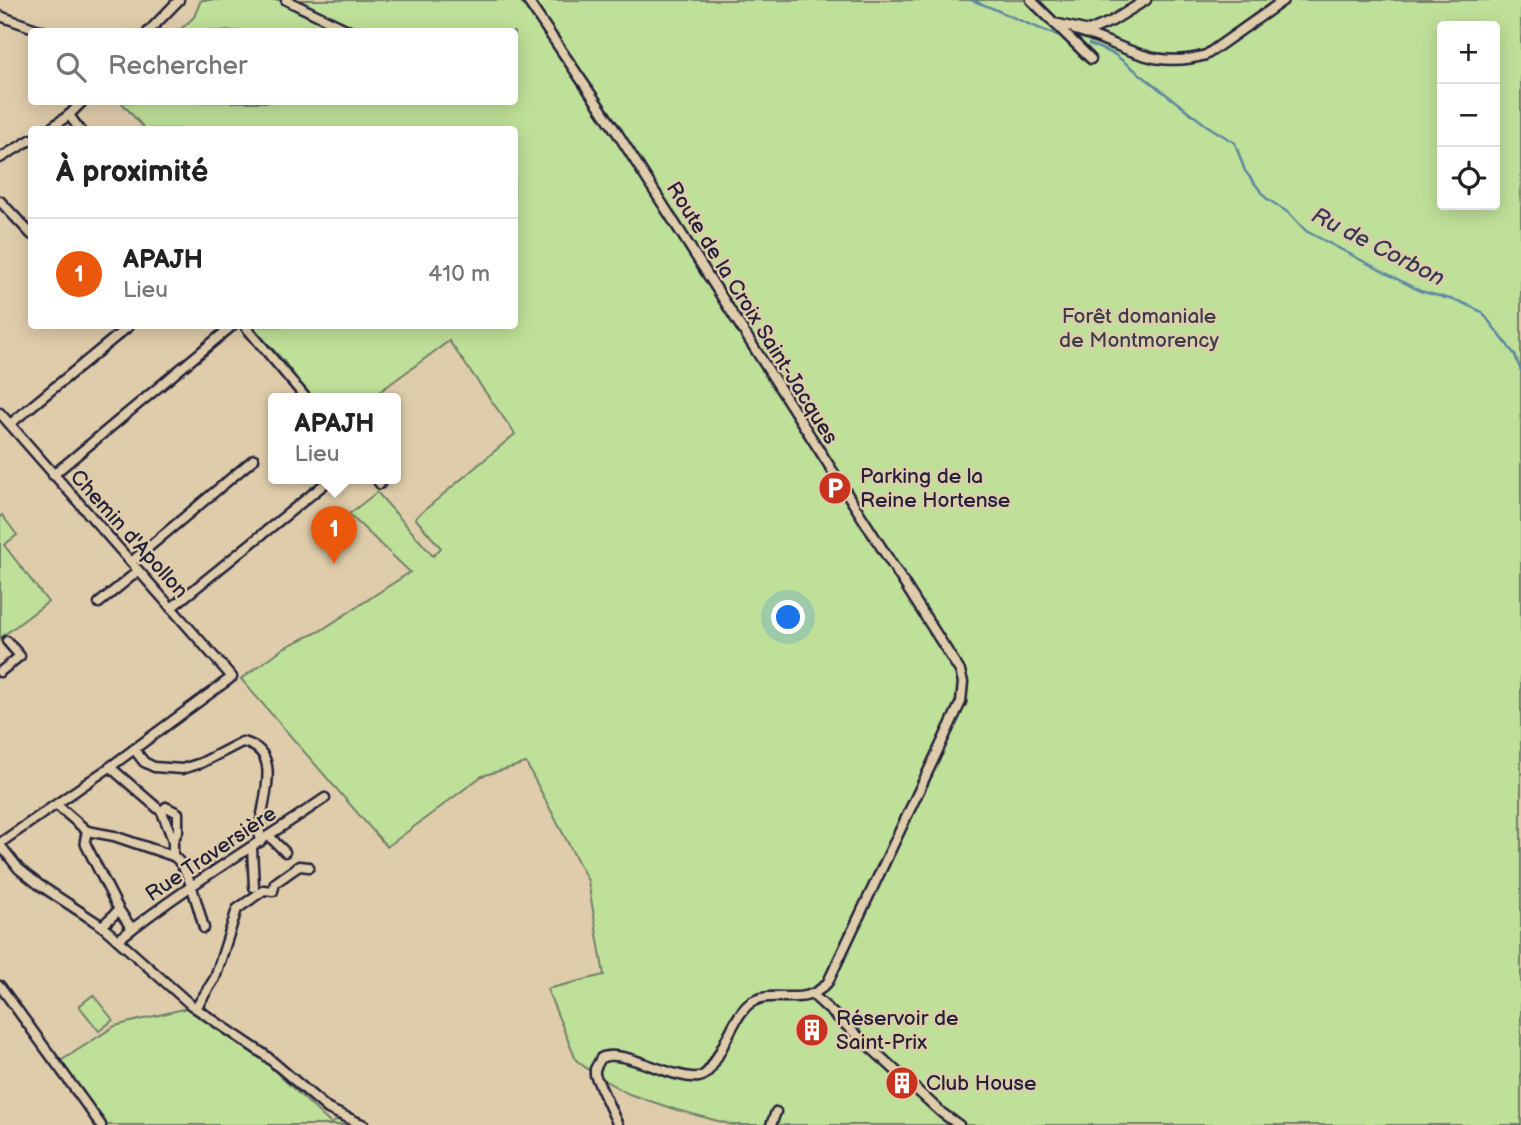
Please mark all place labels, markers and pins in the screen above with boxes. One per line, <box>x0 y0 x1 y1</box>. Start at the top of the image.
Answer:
place label: Parking de la Reine Hortense <box>860 464 1010 513</box>
parking icon: Parking de la Reine Hortense <box>816 469 854 507</box>
pin: 1 <box>311 506 357 564</box>
place label: Réservoir de Saint-Prix <box>836 1006 958 1055</box>
building icon: Réservoir de Saint-Prix <box>793 1011 831 1049</box>
building icon: Club House <box>883 1064 921 1102</box>
place label: Club House <box>926 1071 1036 1096</box>

